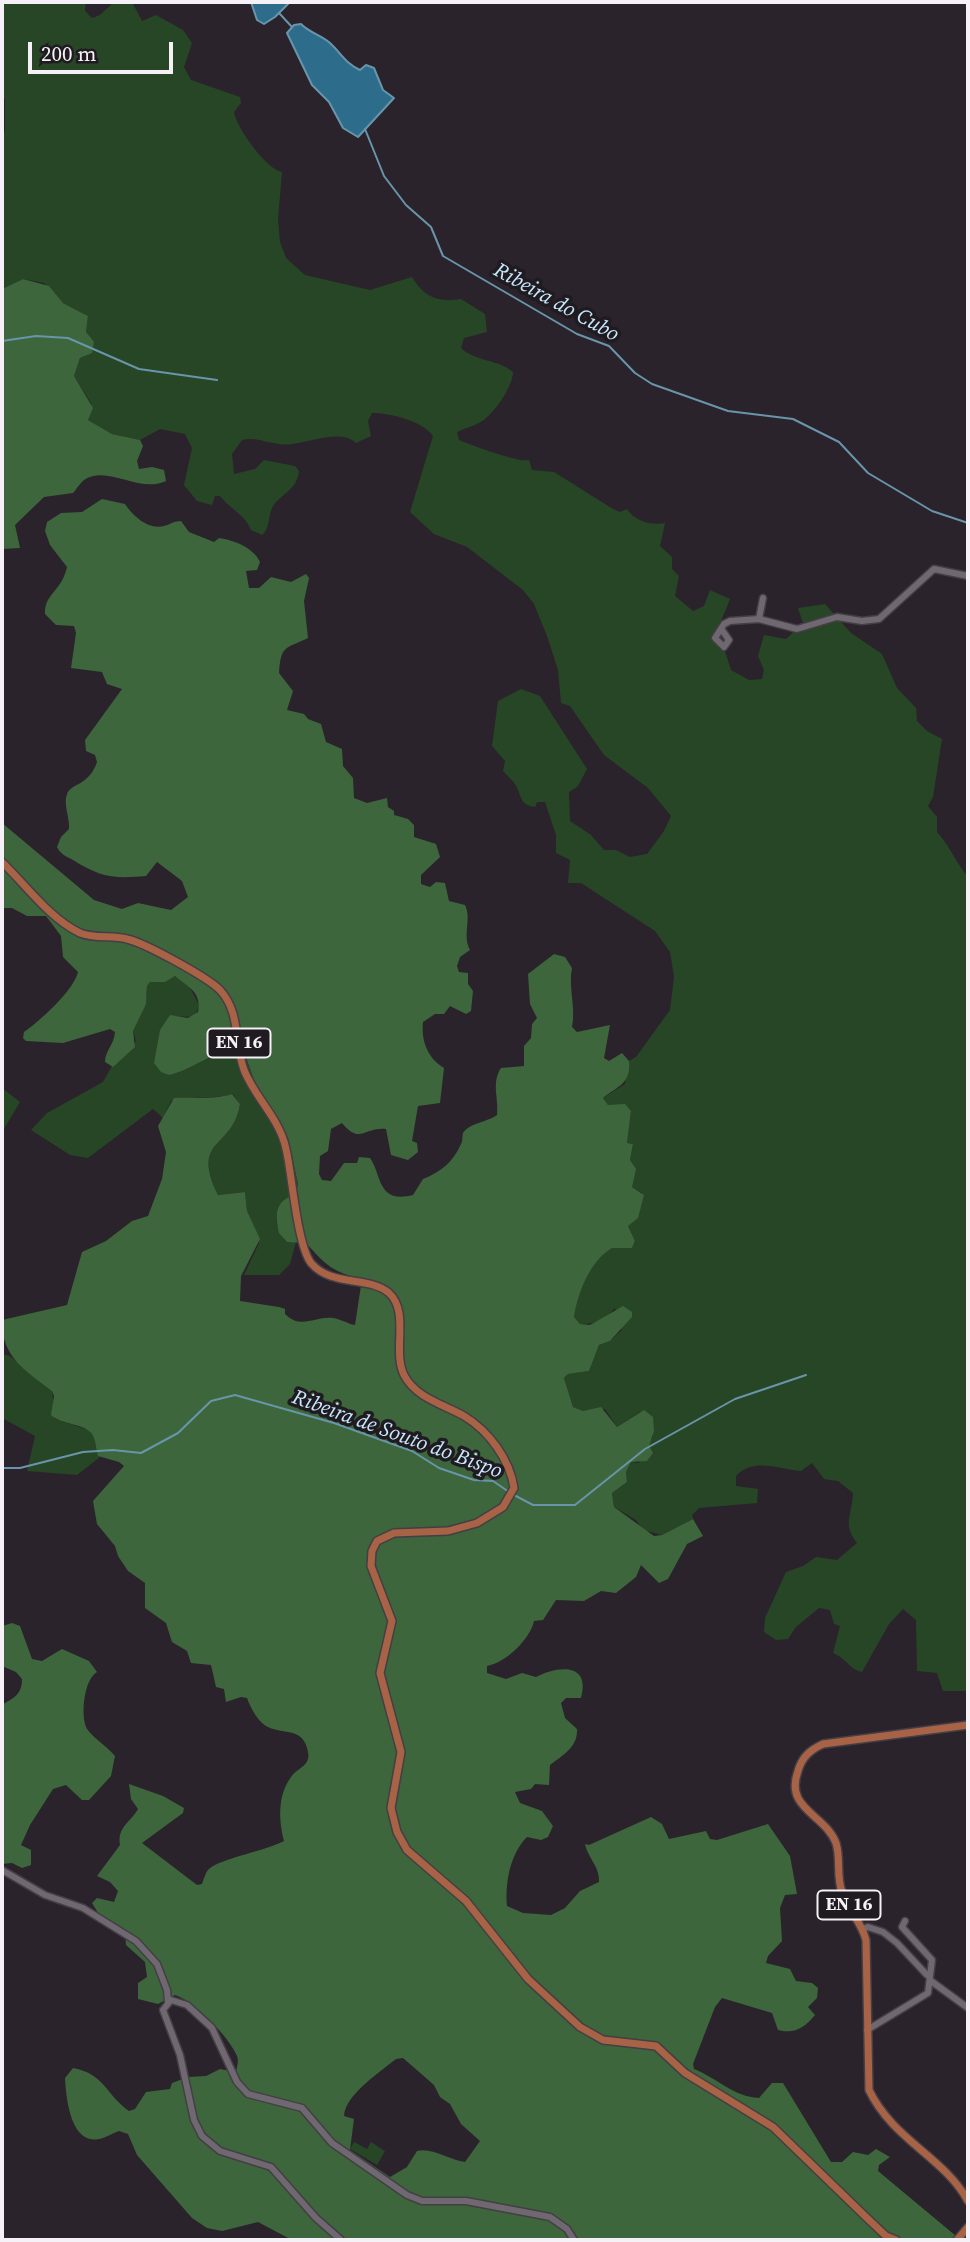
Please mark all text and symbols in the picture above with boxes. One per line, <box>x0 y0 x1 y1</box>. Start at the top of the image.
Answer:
scale bar <box>32 28 177 72</box>
text: 200 m <box>41 39 96 68</box>
water label: Ribeira do Cubo <box>489 258 623 348</box>
road number: EN 16 <box>208 1028 270 1058</box>
water label: Ribeira de Souto do Bispo <box>289 1385 505 1485</box>
road number: EN 16 <box>818 1891 880 1920</box>

